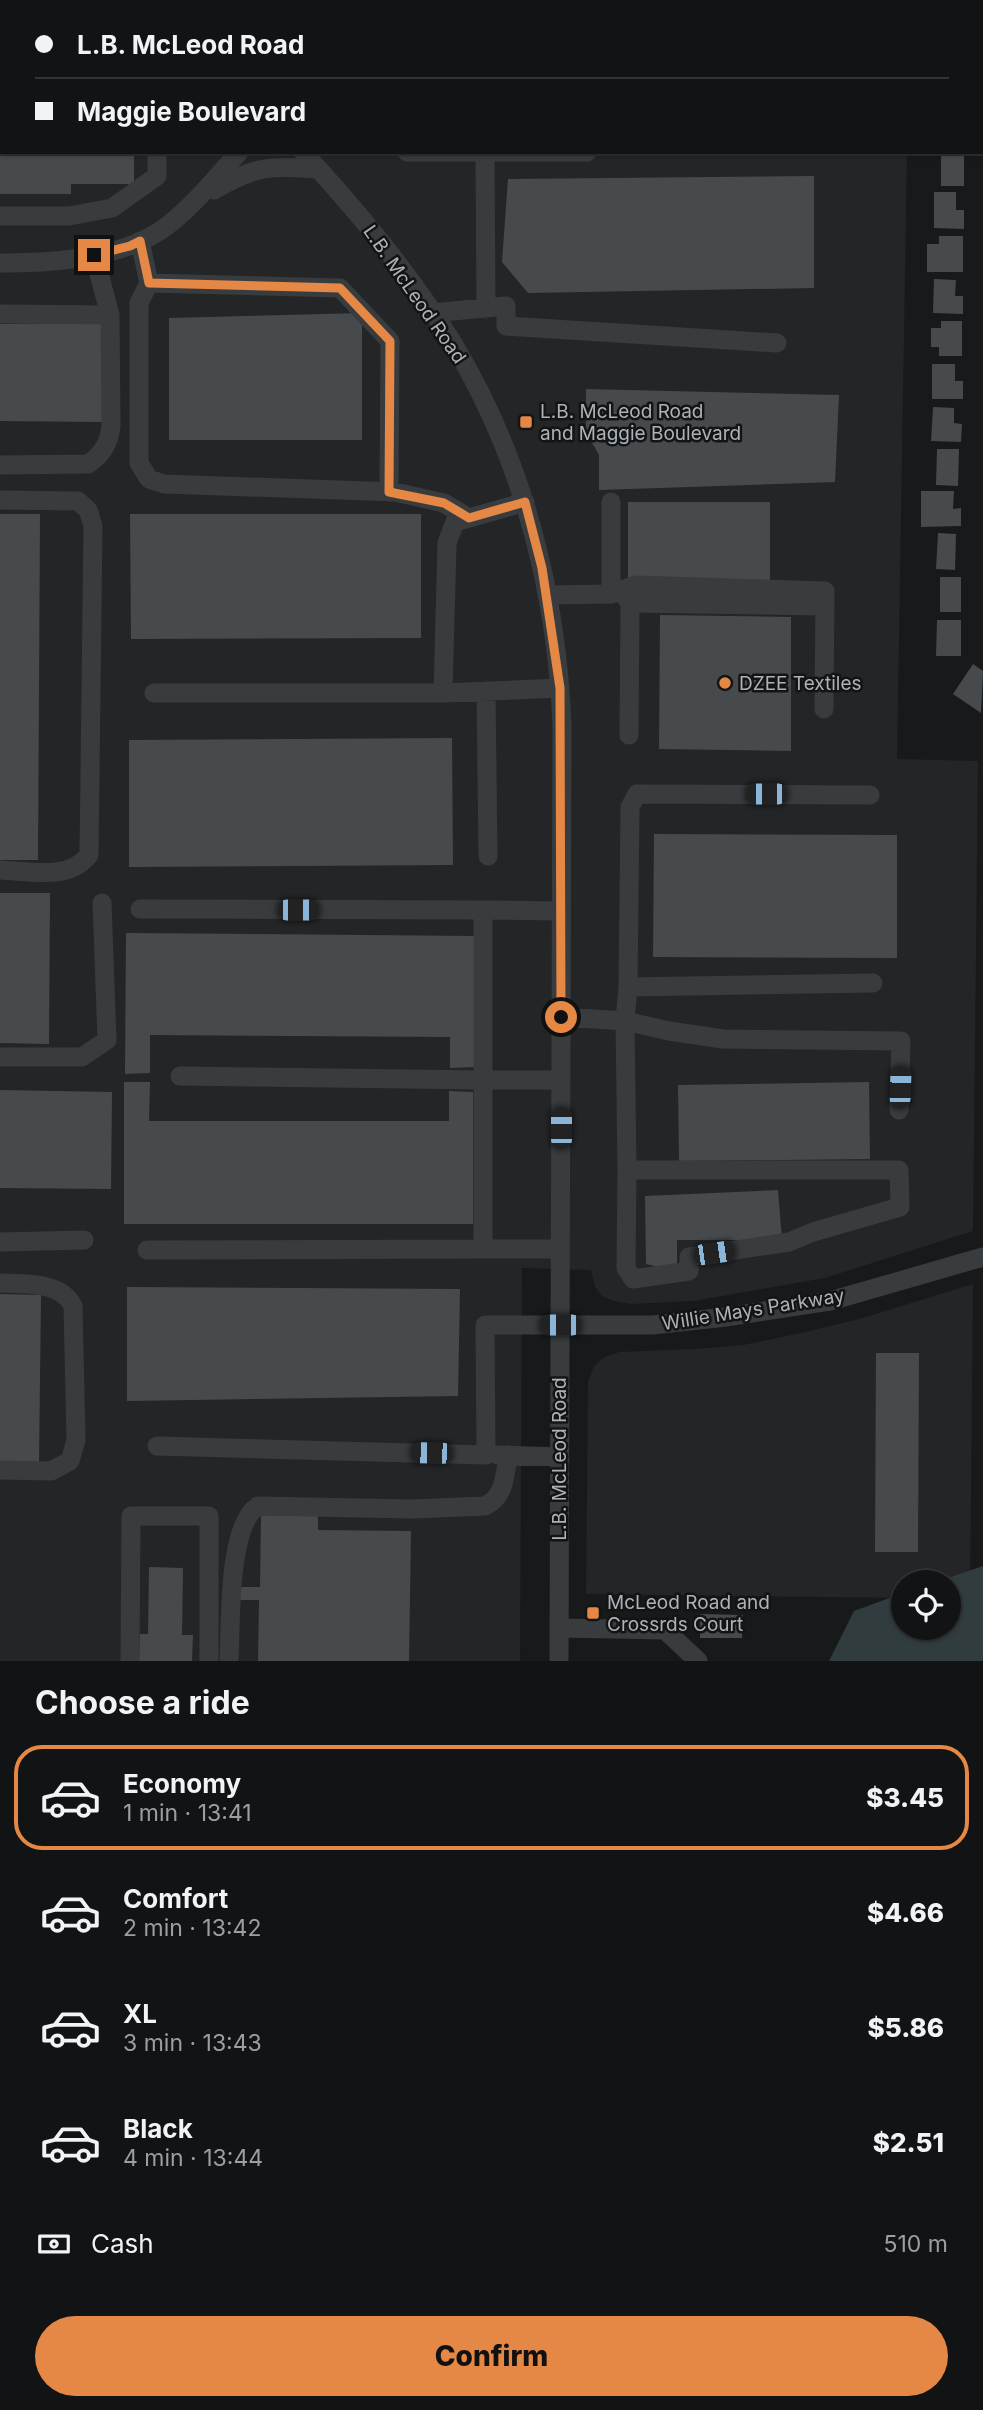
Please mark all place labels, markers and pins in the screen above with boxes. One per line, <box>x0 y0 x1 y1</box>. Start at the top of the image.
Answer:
place label: L.B. McLeod Road and Maggie Boulevard <box>540 400 741 445</box>
marker: L.B. McLeod Road and Maggie Boulevard <box>518 414 534 430</box>
place label: DZEE Textiles <box>739 672 862 695</box>
marker: DZEE Textiles <box>717 675 733 691</box>
place label: McLeod Road and Crossrds Court <box>607 1591 770 1636</box>
marker: McLeod Road and Crossrds Court <box>585 1605 601 1621</box>

